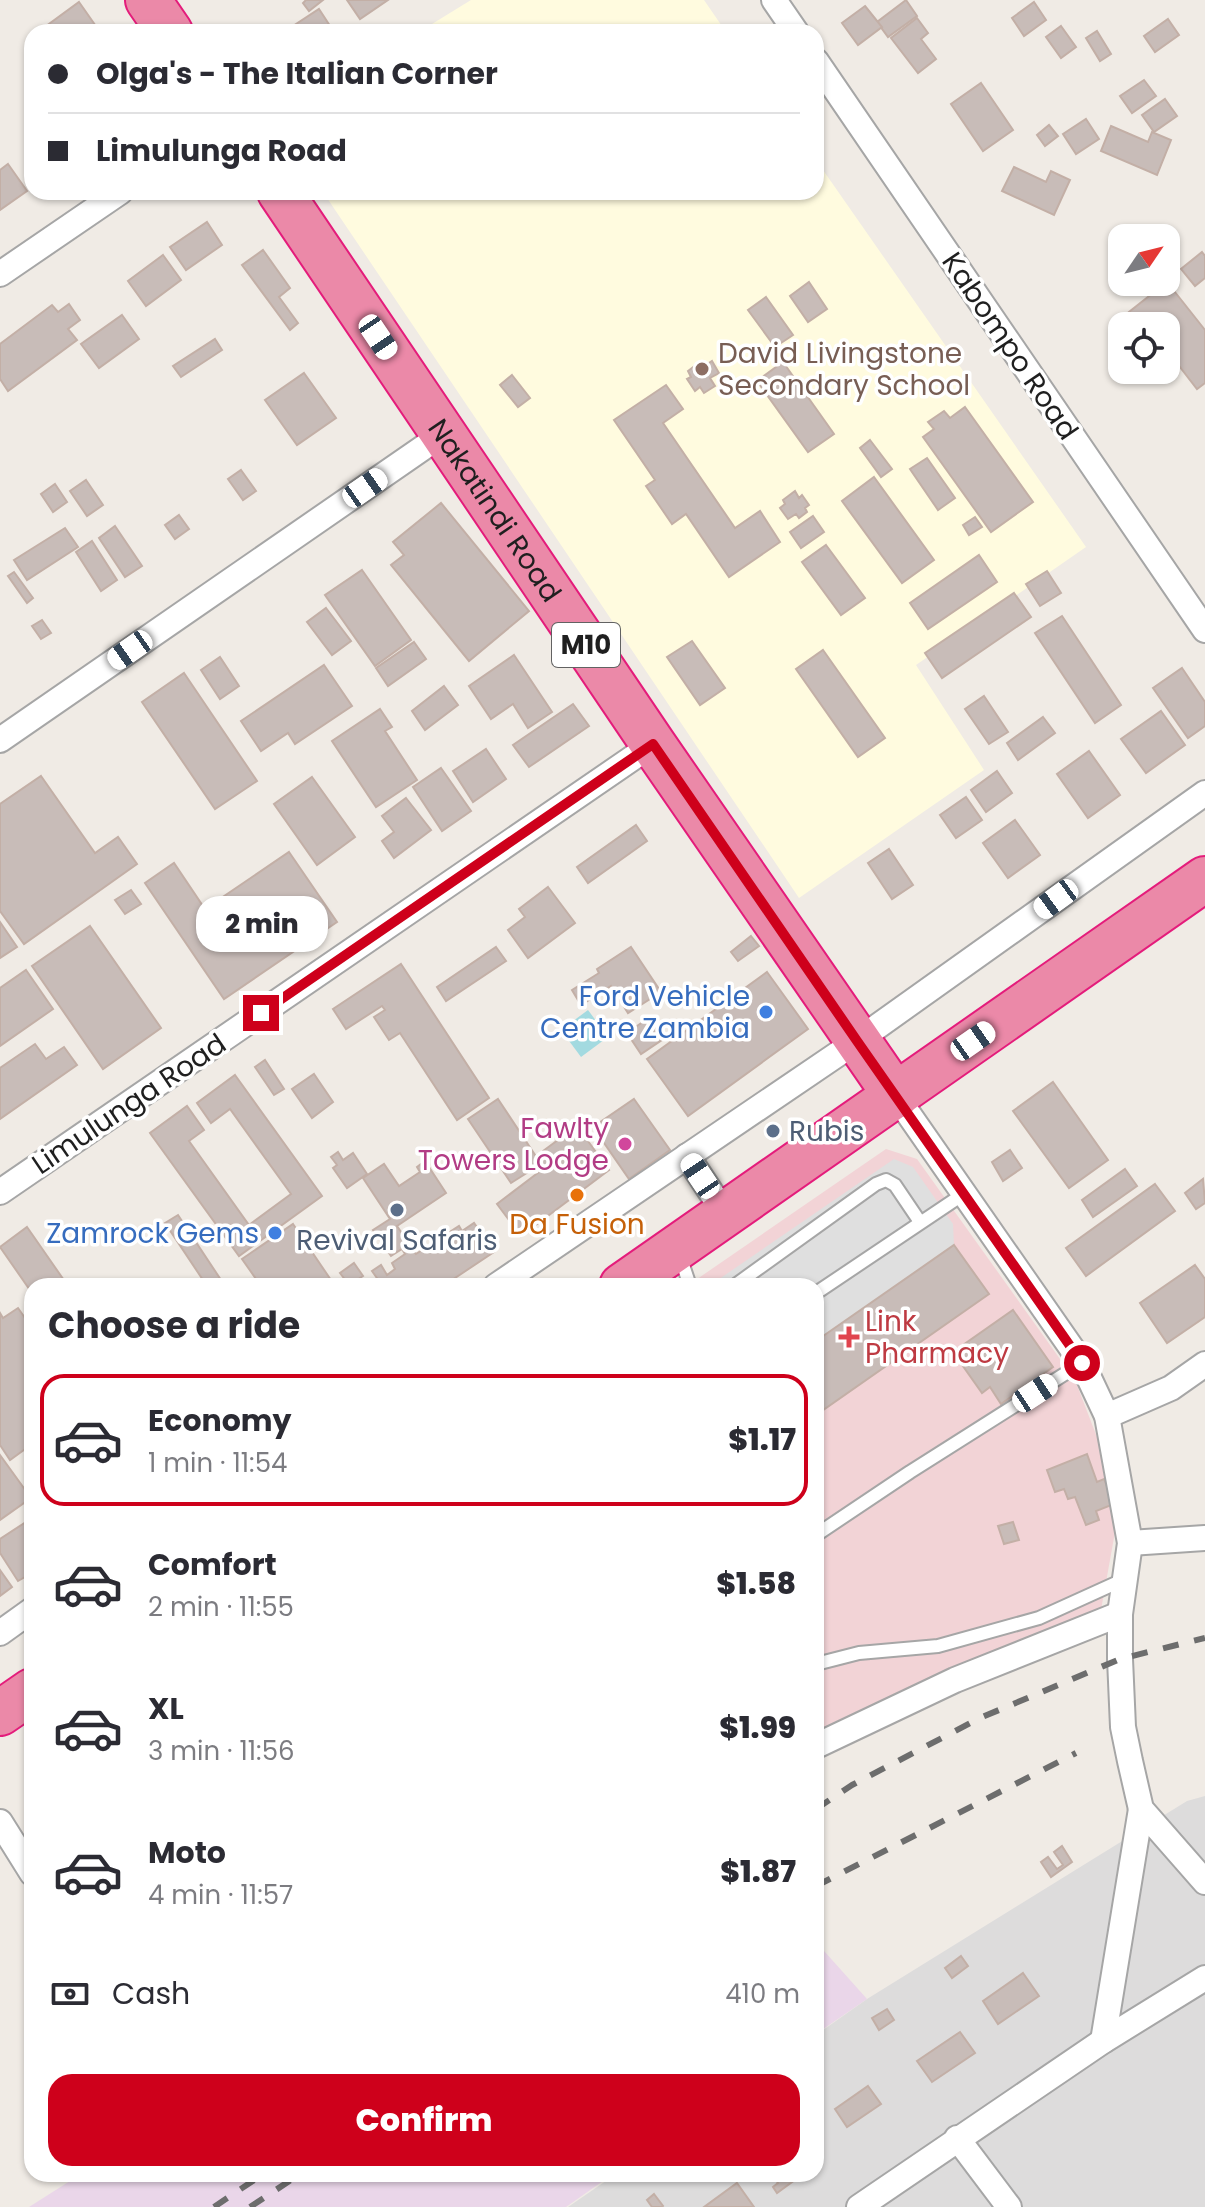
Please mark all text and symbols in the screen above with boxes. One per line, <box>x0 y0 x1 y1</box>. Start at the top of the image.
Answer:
text: Olga's - The Italian Corner <box>96 52 498 95</box>
text: Limulunga Road <box>96 129 347 172</box>
north arrow <box>1108 224 1180 296</box>
map controls <box>1108 224 1180 384</box>
street label: Kabompo Road <box>933 245 1087 447</box>
car <box>355 310 401 364</box>
button: locate <box>1108 312 1180 384</box>
place label: David Livingstone Secondary School <box>718 334 970 405</box>
marker: David Livingstone Secondary School <box>693 360 711 378</box>
street label: Nakatindi Road <box>419 411 571 609</box>
car <box>338 464 392 512</box>
road number: M10 <box>552 623 620 667</box>
car <box>103 626 157 674</box>
car <box>1030 875 1082 923</box>
callout: 2 min <box>195 897 327 953</box>
text: 2 min <box>225 906 299 942</box>
place label: Ford Vehicle Centre Zambia <box>540 977 750 1048</box>
route end <box>243 995 279 1031</box>
marker: Ford Vehicle Centre Zambia <box>757 1003 775 1021</box>
car <box>946 1017 1000 1065</box>
street label: Limulunga Road <box>24 1024 234 1184</box>
place label: Fawlty Towers Lodge <box>418 1109 609 1180</box>
place label: Rubis <box>789 1112 864 1151</box>
marker: Rubis <box>764 1122 782 1140</box>
marker: Fawlty Towers Lodge <box>616 1135 634 1153</box>
car <box>677 1149 723 1203</box>
marker: Da Fusion <box>568 1186 586 1204</box>
marker: Revival Safaris <box>388 1201 406 1219</box>
place label: Da Fusion <box>509 1205 645 1244</box>
place label: Zamrock Gems <box>46 1214 259 1253</box>
place label: Revival Safaris <box>296 1221 498 1260</box>
marker: Zamrock Gems <box>266 1224 284 1242</box>
text: Choose a ride <box>48 1300 300 1351</box>
place label: Link Pharmacy <box>865 1302 1009 1373</box>
marker: Link Pharmacy <box>840 1328 858 1346</box>
route start <box>1064 1345 1100 1381</box>
car <box>1008 1370 1062 1416</box>
text: Economy <box>148 1399 292 1442</box>
icon: car <box>52 1404 124 1476</box>
text: $1.17 <box>728 1418 796 1461</box>
text: 1 min · 11:54 <box>148 1445 287 1481</box>
text: Comfort <box>148 1543 277 1586</box>
icon: car <box>52 1548 124 1620</box>
text: $1.58 <box>716 1562 796 1605</box>
text: 2 min · 11:55 <box>148 1589 294 1625</box>
text: XL <box>148 1687 184 1730</box>
icon: car <box>52 1692 124 1764</box>
text: $1.99 <box>719 1706 796 1749</box>
text: 3 min · 11:56 <box>148 1733 294 1769</box>
text: Moto <box>148 1831 226 1874</box>
icon: car <box>52 1836 124 1908</box>
text: $1.87 <box>720 1850 796 1893</box>
text: 4 min · 11:57 <box>148 1877 293 1913</box>
icon: cash <box>48 1972 92 2016</box>
text: Cash <box>112 1972 190 2015</box>
text: 410 m <box>725 1976 800 2012</box>
button: Confirm <box>48 2074 800 2166</box>

